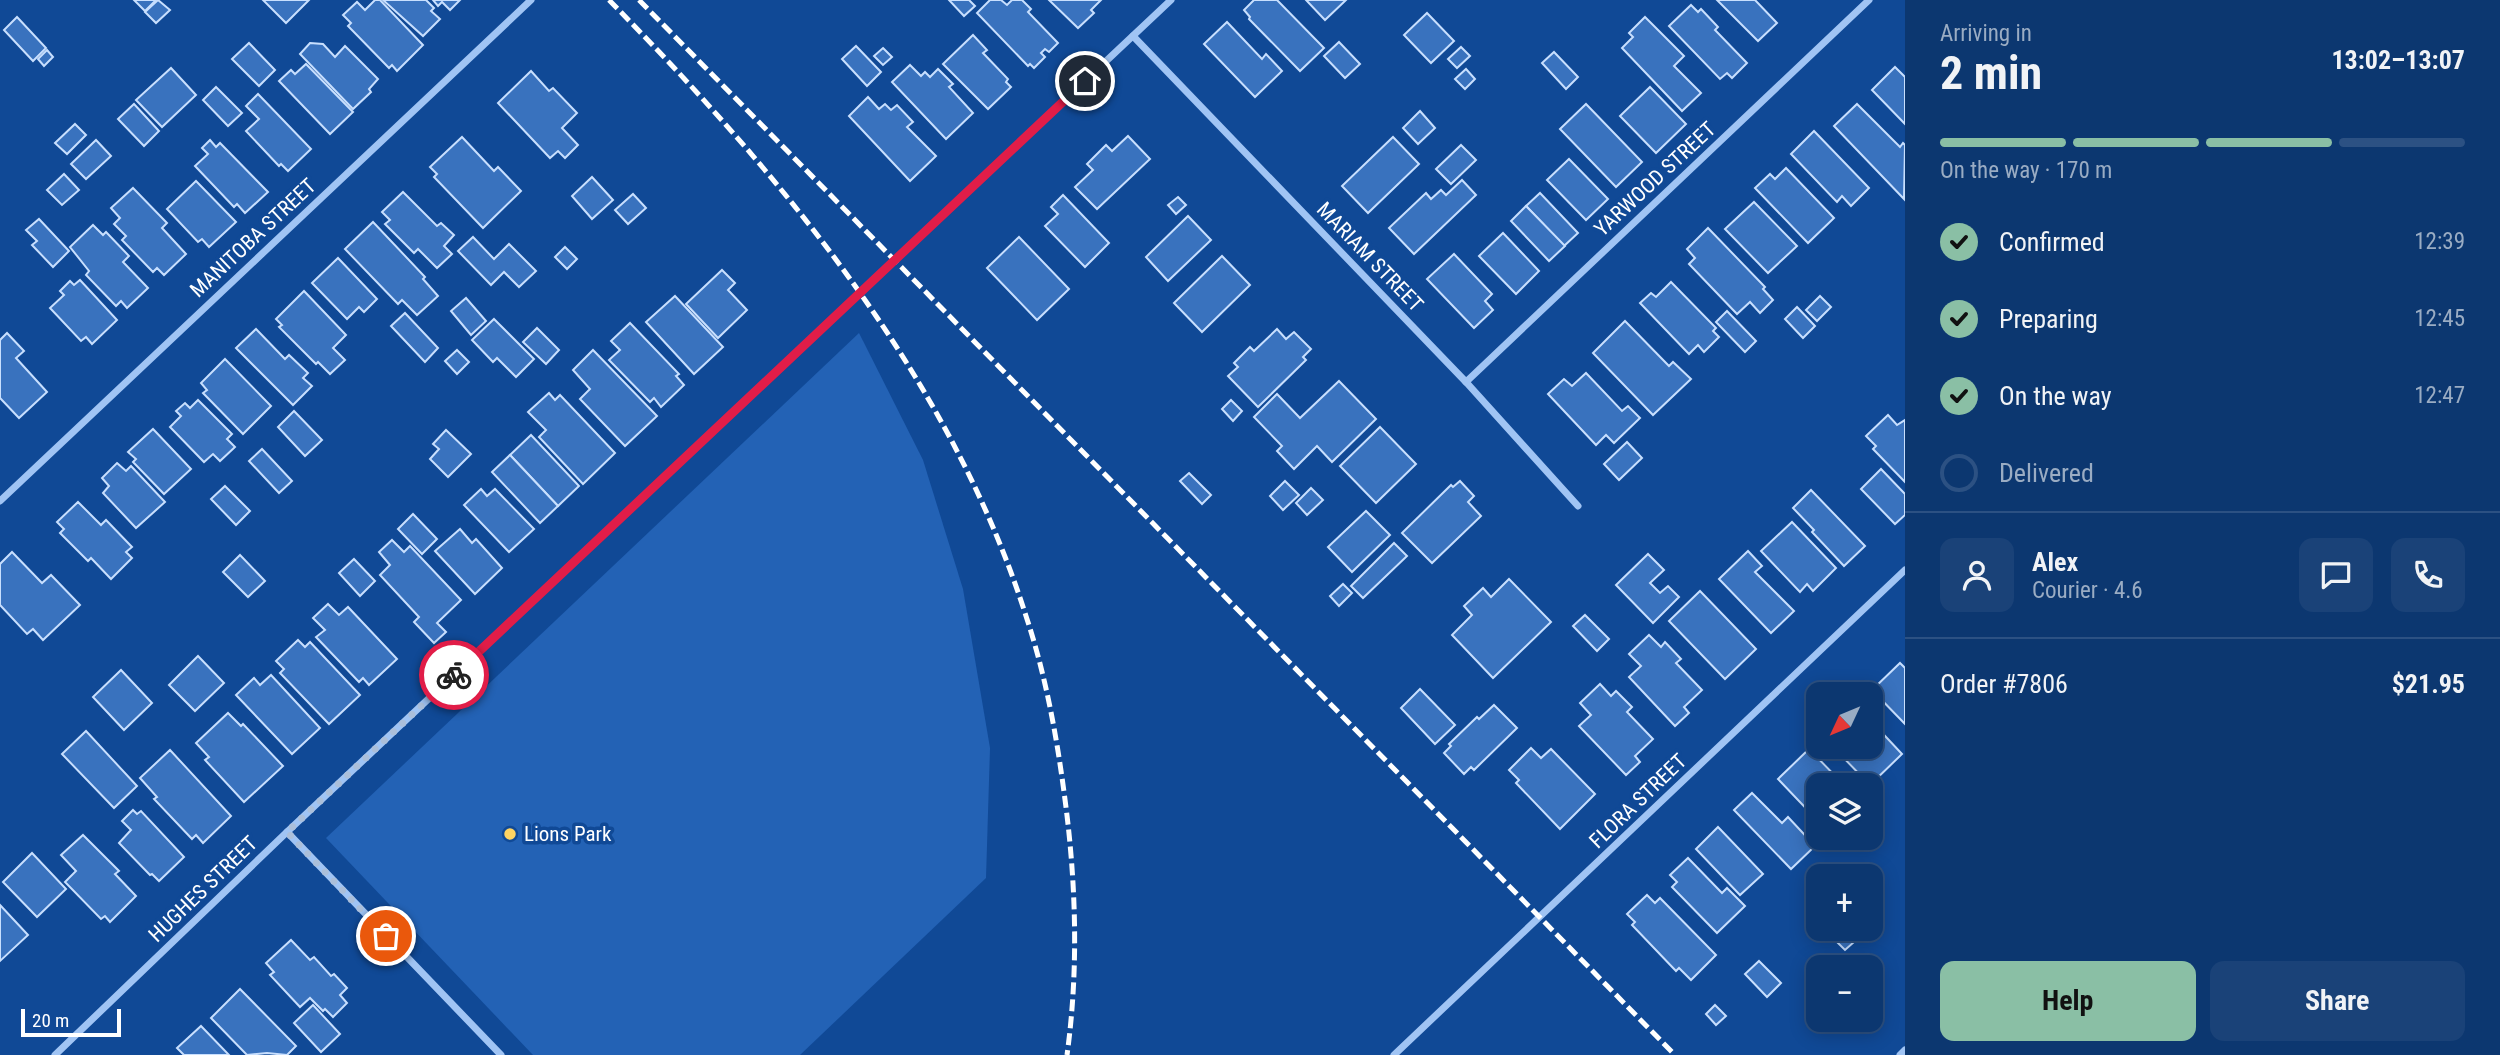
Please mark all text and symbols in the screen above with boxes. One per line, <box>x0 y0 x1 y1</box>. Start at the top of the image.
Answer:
text: Arriving in <box>1940 20 2032 47</box>
text: 13:02–13:07 <box>2331 45 2465 75</box>
text: 2 min <box>1940 46 2042 100</box>
pin <box>1055 51 1115 111</box>
icon: home <box>1066 62 1104 100</box>
street label: YARWOOD STREET <box>1590 117 1720 241</box>
text: On the way · 170 m <box>1940 157 2112 184</box>
street label: MANITOBA STREET <box>185 174 321 302</box>
street label: MARIAM STREET <box>1312 197 1428 317</box>
icon: check <box>1940 223 1978 261</box>
text: Confirmed <box>1999 227 2105 257</box>
text: 12:39 <box>2414 228 2465 255</box>
icon: check <box>1940 300 1978 338</box>
text: Preparing <box>1999 304 2098 334</box>
text: 12:45 <box>2414 305 2465 332</box>
icon: check <box>1940 377 1978 415</box>
text: On the way <box>1999 381 2112 411</box>
text: 12:47 <box>2414 382 2465 409</box>
text: Delivered <box>1999 458 2094 488</box>
button: person <box>1940 538 2014 612</box>
button: chat <box>2299 538 2373 612</box>
button: phone <box>2391 538 2465 612</box>
text: Alex <box>2032 547 2078 577</box>
text: Courier · 4.6 <box>2032 577 2143 604</box>
courier <box>419 640 489 710</box>
icon: bike <box>435 656 473 694</box>
text: Order #7806 <box>1940 669 2068 699</box>
text: $21.95 <box>2392 669 2465 699</box>
north arrow <box>1806 682 1883 760</box>
map controls <box>1806 682 1883 1032</box>
street label: FLORA STREET <box>1585 749 1691 853</box>
button: layers <box>1806 773 1883 850</box>
place label: Lions Park <box>524 822 612 846</box>
marker: Lions Park <box>502 826 518 842</box>
street label: HUGHES STREET <box>144 831 262 947</box>
button: + <box>1806 864 1883 941</box>
pin <box>356 906 416 966</box>
icon: bag <box>367 917 405 955</box>
button: − <box>1806 955 1883 1032</box>
button: Help <box>1940 961 2196 1041</box>
button: Share <box>2210 961 2465 1041</box>
scale bar <box>21 1006 121 1038</box>
text: 20 m <box>32 1009 69 1032</box>

